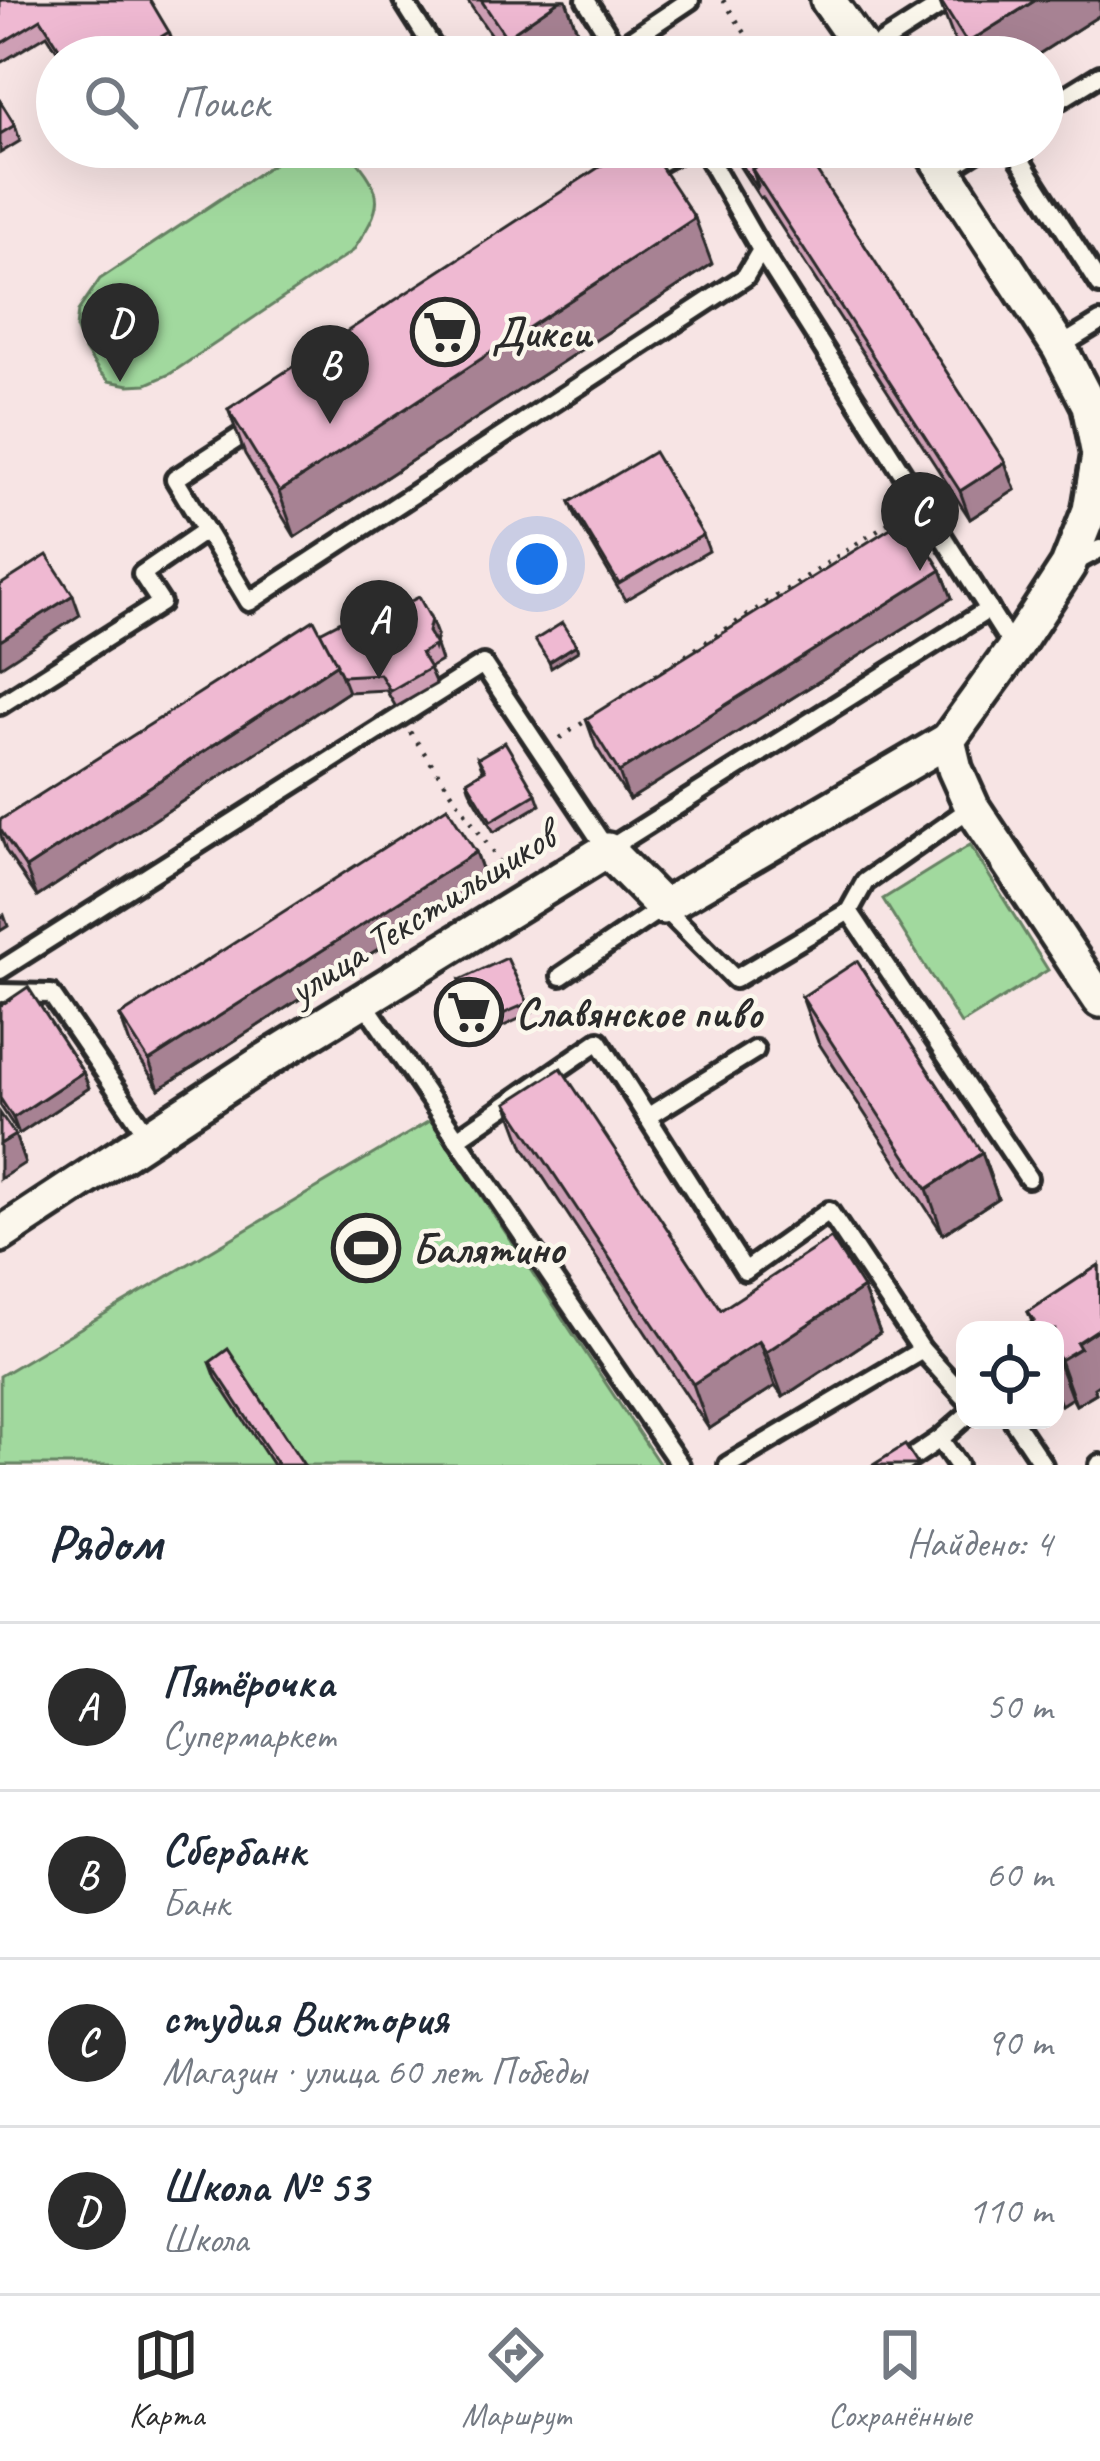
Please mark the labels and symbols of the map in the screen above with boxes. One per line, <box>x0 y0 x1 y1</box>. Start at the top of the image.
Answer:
pin: D <box>81 283 159 382</box>
supermarket icon: Дикси <box>410 297 480 367</box>
place label: Дикси <box>492 307 594 360</box>
pin: B <box>291 325 369 424</box>
pin: C <box>881 472 959 571</box>
your location <box>507 534 567 594</box>
pin: A <box>340 580 418 679</box>
street label: улица Текстильщиков <box>276 805 574 1018</box>
supermarket icon: Славянское пиво <box>434 977 504 1047</box>
place label: Славянское пиво <box>516 987 764 1040</box>
sports icon: Балятино <box>331 1213 401 1283</box>
place label: Балятино <box>412 1223 566 1276</box>

